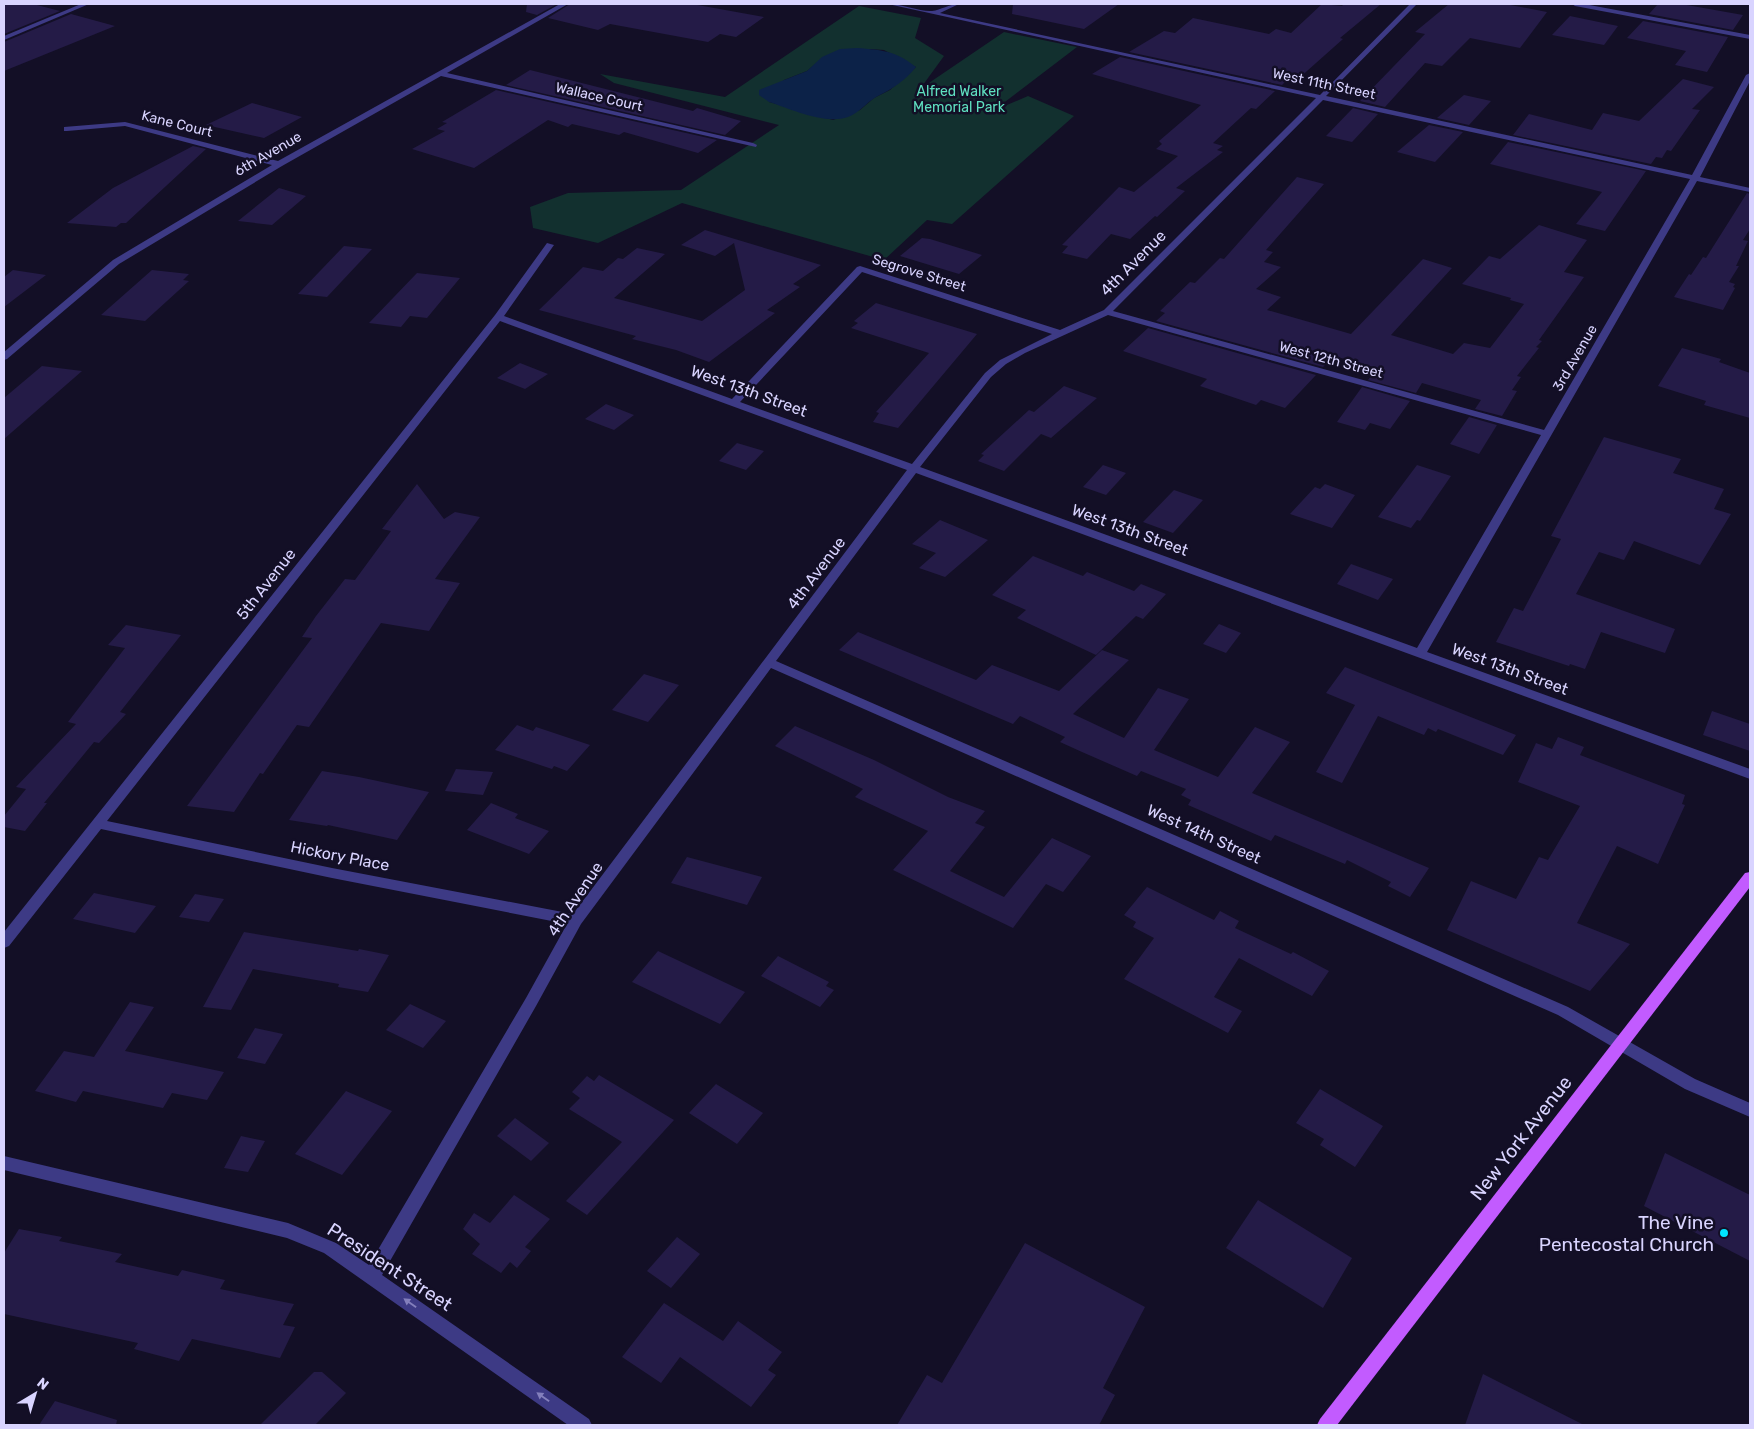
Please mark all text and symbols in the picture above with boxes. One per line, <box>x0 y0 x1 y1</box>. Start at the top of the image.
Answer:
street label: West 11th Street <box>1271 65 1377 103</box>
street label: Wallace Court <box>554 79 645 115</box>
park label: Alfred Walker Memorial Park <box>913 83 1006 116</box>
street label: Kane Court <box>140 107 215 141</box>
street label: 6th Avenue <box>231 128 305 180</box>
street label: 4th Avenue <box>1096 226 1170 300</box>
street label: Segrove Street <box>870 251 968 295</box>
street label: 3rd Avenue <box>1549 322 1601 394</box>
street label: West 12th Street <box>1277 338 1385 382</box>
street label: West 13th Street <box>688 361 810 421</box>
street label: West 13th Street <box>1069 500 1191 560</box>
street label: 4th Avenue <box>783 533 849 613</box>
street label: 5th Avenue <box>232 545 300 623</box>
street label: West 13th Street <box>1449 639 1571 699</box>
street label: West 14th Street <box>1144 800 1264 868</box>
street label: Hickory Place <box>289 837 391 875</box>
street label: 4th Avenue <box>543 858 607 940</box>
street label: New York Avenue <box>1465 1071 1577 1205</box>
place label: The Vine Pentecostal Church <box>1539 1211 1714 1256</box>
street label: President Street <box>323 1218 457 1316</box>
marker: The Vine Pentecostal Church <box>1718 1227 1730 1239</box>
one-way arrow <box>403 1298 417 1308</box>
north arrow <box>10 1369 60 1419</box>
text: N <box>33 1374 52 1394</box>
one-way arrow <box>536 1392 550 1402</box>

